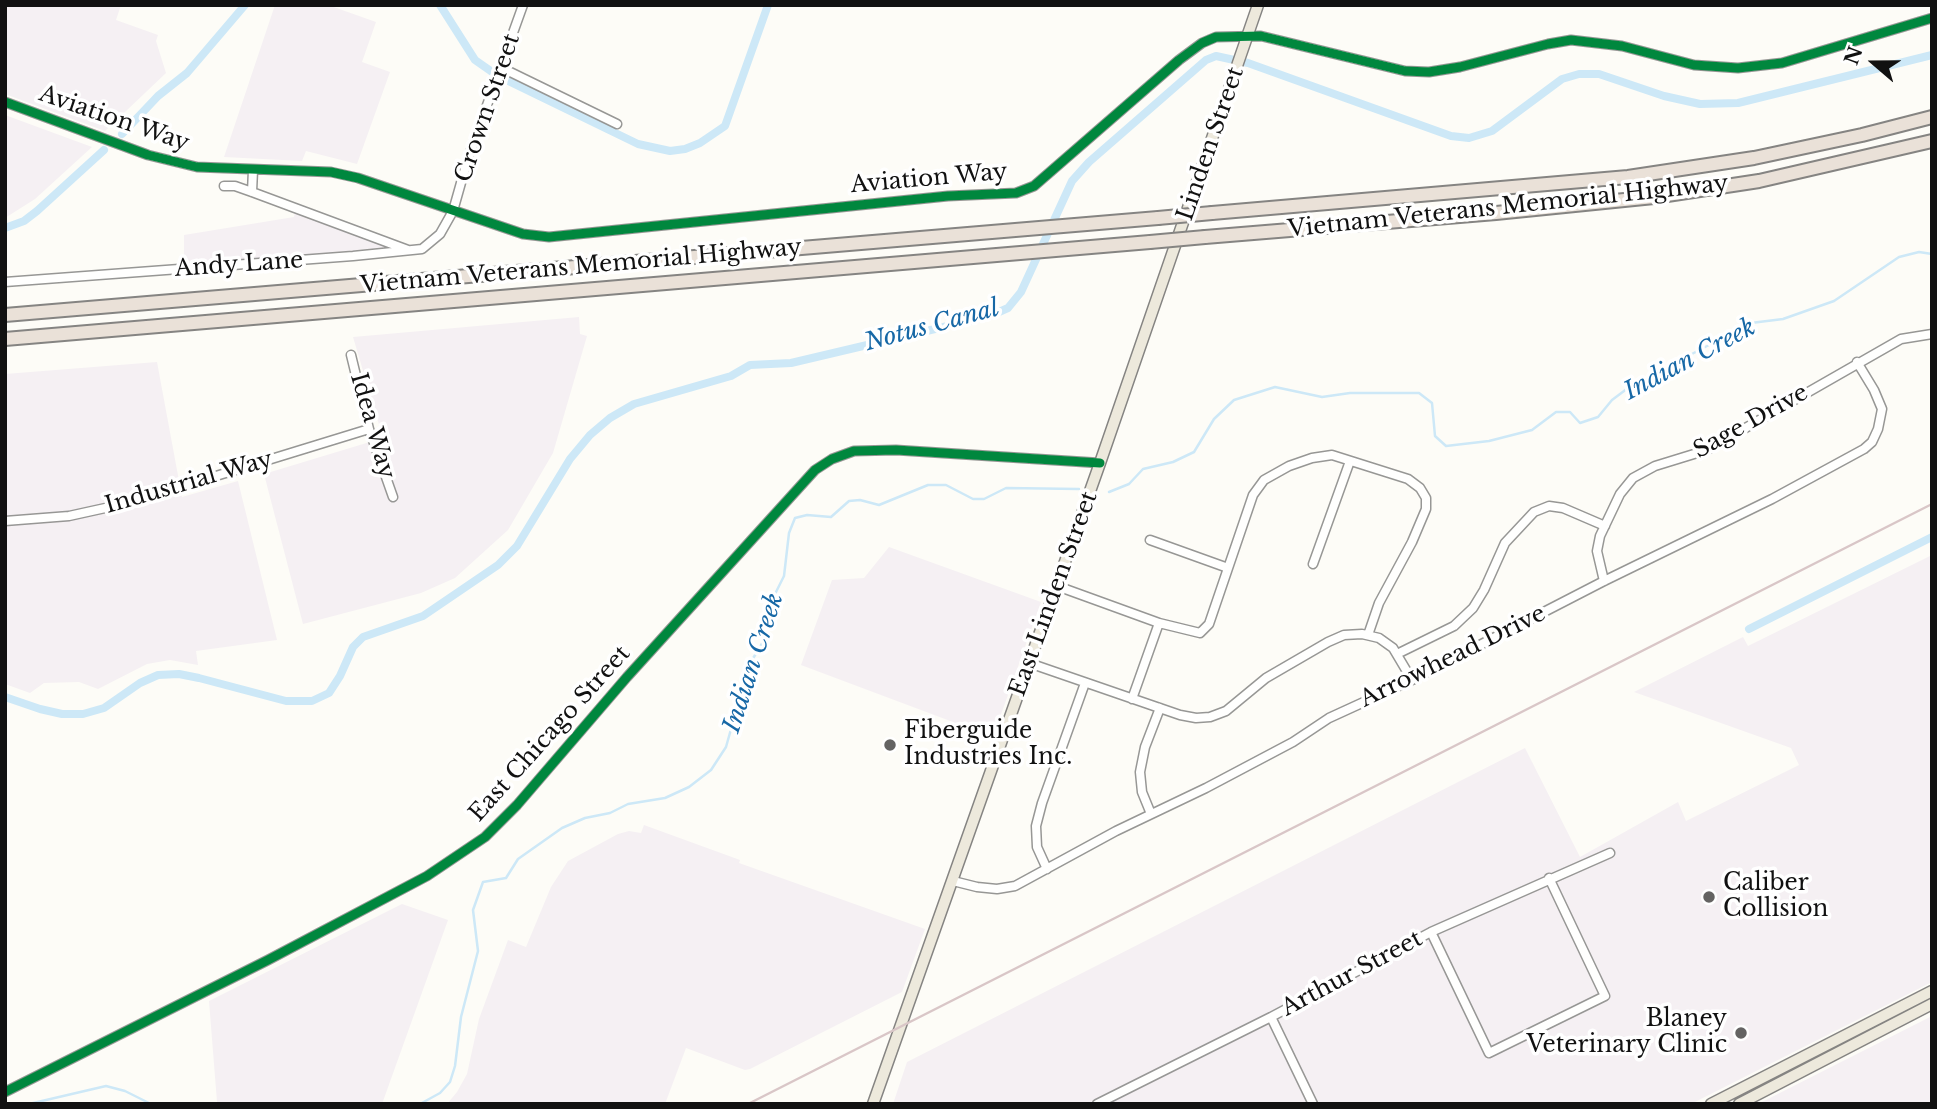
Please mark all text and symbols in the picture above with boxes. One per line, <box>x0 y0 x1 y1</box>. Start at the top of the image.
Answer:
north arrow <box>1839 28 1909 98</box>
street label: Crown Street <box>450 30 526 186</box>
text: N <box>1840 43 1868 68</box>
street label: Linden Street <box>1172 64 1250 224</box>
street label: Aviation Way <box>35 80 193 158</box>
street label: Aviation Way <box>850 158 1008 200</box>
street label: Vietnam Veterans Memorial Highway <box>1286 170 1730 244</box>
street label: Vietnam Veterans Memorial Highway <box>359 234 803 300</box>
street label: Andy Lane <box>174 247 304 283</box>
water label: Notus Canal <box>862 294 1002 358</box>
water label: Indian Creek <box>1619 313 1761 407</box>
street label: Idea Way <box>344 370 400 482</box>
street label: Sage Drive <box>1689 379 1813 465</box>
street label: Industrial Way <box>102 446 276 520</box>
street label: East Linden Street <box>1004 488 1104 700</box>
water label: Indian Creek <box>718 590 790 736</box>
street label: Arrowhead Drive <box>1356 600 1550 714</box>
street label: East Chicago Street <box>464 640 636 828</box>
place label: Fiberguide Industries Inc. <box>904 718 1072 772</box>
marker: Fiberguide Industries Inc. <box>882 737 898 753</box>
place label: Caliber Collision <box>1723 870 1828 924</box>
marker: Caliber Collision <box>1701 889 1717 905</box>
street label: Arthur Street <box>1277 925 1427 1023</box>
place label: Blaney Veterinary Clinic <box>1526 1006 1727 1060</box>
marker: Blaney Veterinary Clinic <box>1733 1025 1749 1041</box>

